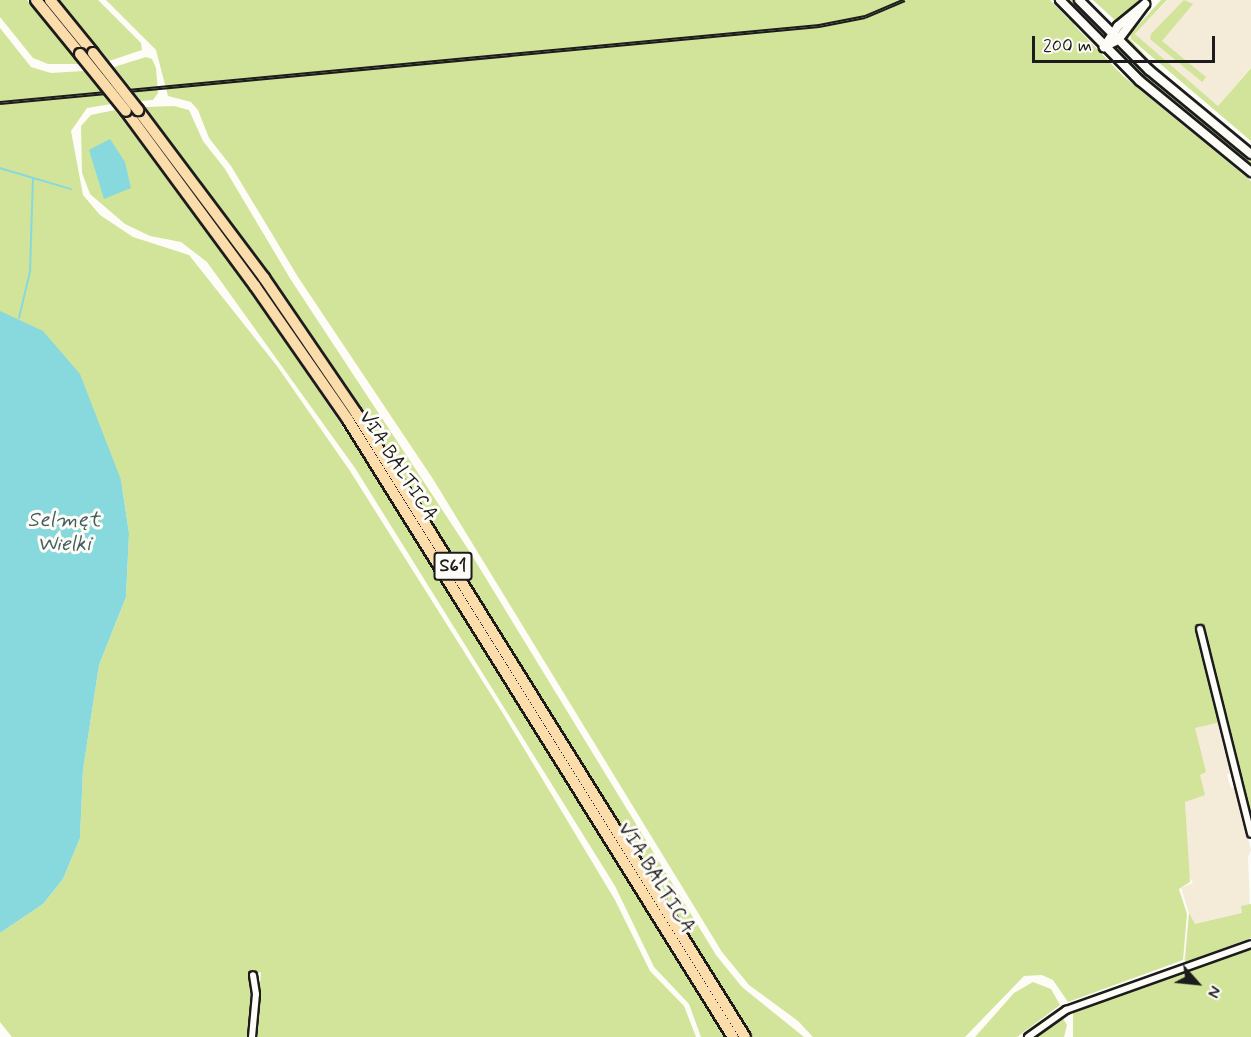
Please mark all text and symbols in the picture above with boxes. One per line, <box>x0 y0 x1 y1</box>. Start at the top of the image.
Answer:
scale bar <box>1035 24 1218 62</box>
text: 200 m <box>1043 34 1092 58</box>
street label: VIA BALTICA <box>353 406 443 526</box>
water label: Selmęt Wielki <box>28 507 100 557</box>
road number: S61 <box>434 551 472 581</box>
street label: VIA BALTICA <box>612 817 700 939</box>
north arrow <box>1167 953 1227 1013</box>
text: N <box>1202 982 1225 1001</box>

